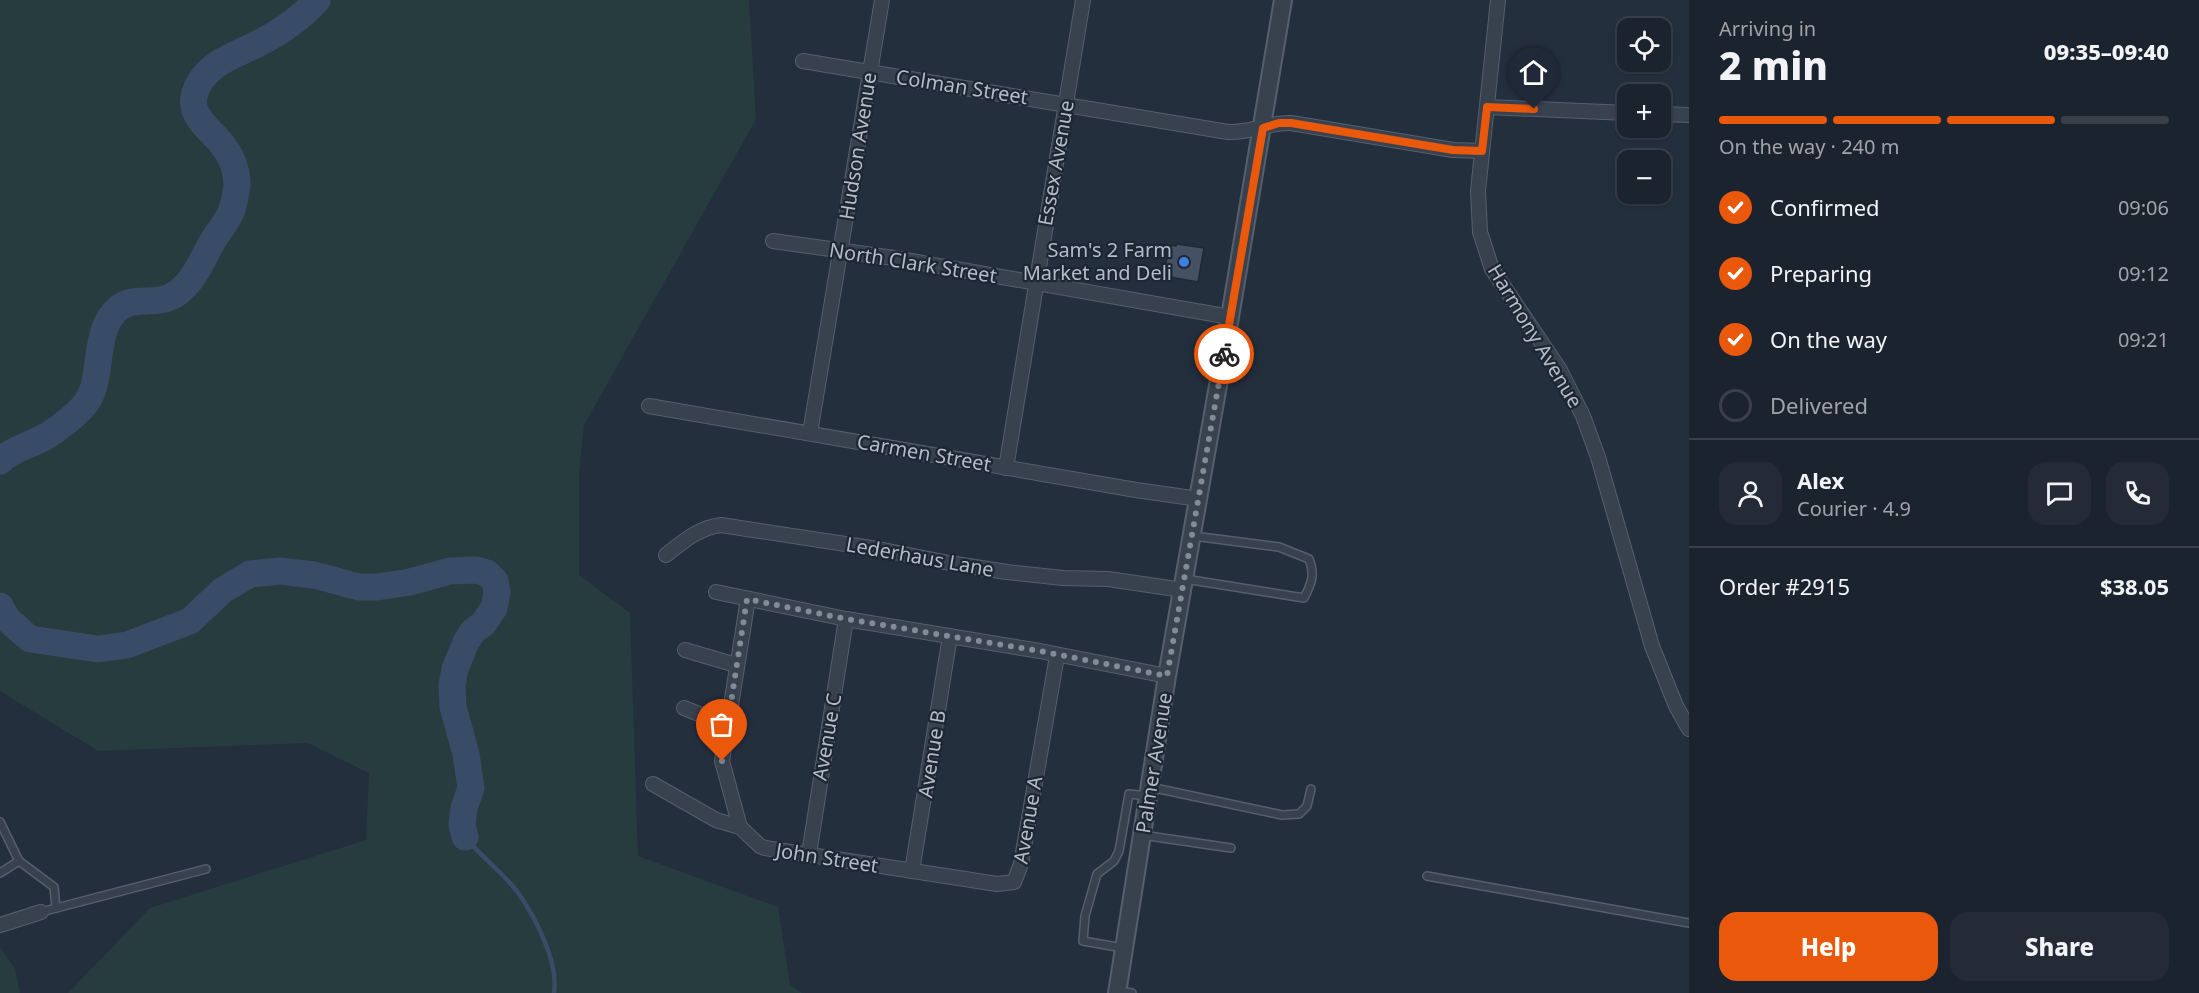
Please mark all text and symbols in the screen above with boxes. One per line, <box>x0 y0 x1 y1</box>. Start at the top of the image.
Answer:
text: Arriving in <box>1719 15 1816 42</box>
map controls <box>1617 18 1671 204</box>
button: locate <box>1617 18 1671 72</box>
text: 09:35–09:40 <box>2044 36 2169 66</box>
text: 2 min <box>1719 38 1828 91</box>
pin <box>1508 47 1559 109</box>
icon: home <box>1517 56 1550 89</box>
street label: Colman Street <box>894 63 1030 110</box>
street label: Hudson Avenue <box>833 70 882 222</box>
button: + <box>1617 84 1671 138</box>
street label: Essex Avenue <box>1031 98 1080 228</box>
text: On the way · 240 m <box>1719 133 1899 160</box>
button: − <box>1617 150 1671 204</box>
icon: check <box>1719 191 1752 224</box>
text: Confirmed <box>1770 192 1880 222</box>
text: 09:06 <box>2118 194 2169 221</box>
street label: North Clark Street <box>827 236 999 289</box>
place label: Sam's 2 Farm Market and Deli <box>1023 236 1172 286</box>
marker: Sam's 2 Farm Market and Deli <box>1177 255 1191 269</box>
icon: check <box>1719 257 1752 290</box>
text: Preparing <box>1770 258 1872 288</box>
street label: Harmony Avenue <box>1482 259 1589 413</box>
text: 09:12 <box>2118 260 2169 287</box>
icon: check <box>1719 323 1752 356</box>
courier <box>1194 324 1254 384</box>
text: On the way <box>1770 324 1887 354</box>
text: 09:21 <box>2118 326 2169 353</box>
icon: bike <box>1208 338 1241 371</box>
text: Delivered <box>1770 390 1868 420</box>
street label: Carmen Street <box>855 427 993 478</box>
button: person <box>1719 462 1782 525</box>
button: chat <box>2028 462 2091 525</box>
button: phone <box>2106 462 2169 525</box>
text: Alex <box>1797 465 1844 495</box>
text: Courier · 4.9 <box>1797 495 1911 522</box>
street label: Lederhaus Lane <box>844 530 996 583</box>
text: Order #2915 <box>1719 571 1850 601</box>
text: $38.05 <box>2100 571 2169 601</box>
street label: Avenue C <box>806 691 848 783</box>
street label: Palmer Avenue <box>1129 691 1178 835</box>
pin <box>696 699 747 761</box>
icon: bag <box>705 708 738 741</box>
street label: Avenue B <box>911 708 952 800</box>
street label: Avenue A <box>1007 774 1048 866</box>
street label: John Street <box>772 836 880 879</box>
button: Help <box>1719 912 1938 981</box>
button: Share <box>1950 912 2169 981</box>

